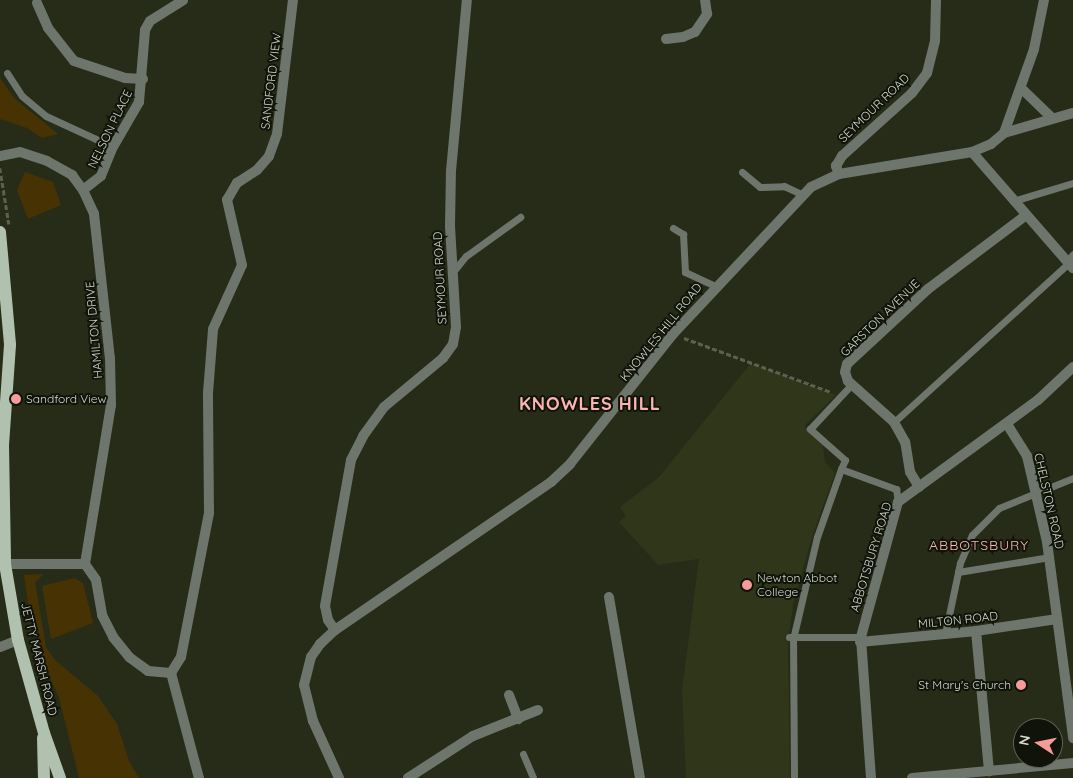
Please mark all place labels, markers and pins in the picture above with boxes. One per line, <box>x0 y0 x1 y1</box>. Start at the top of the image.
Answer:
place label: Sandford View <box>26 392 107 406</box>
marker: Sandford View <box>10 393 22 405</box>
place label: Newton Abbot College <box>757 571 837 599</box>
marker: Newton Abbot College <box>741 579 753 591</box>
place label: St Mary's Church <box>918 678 1011 692</box>
marker: St Mary's Church <box>1015 679 1027 691</box>

